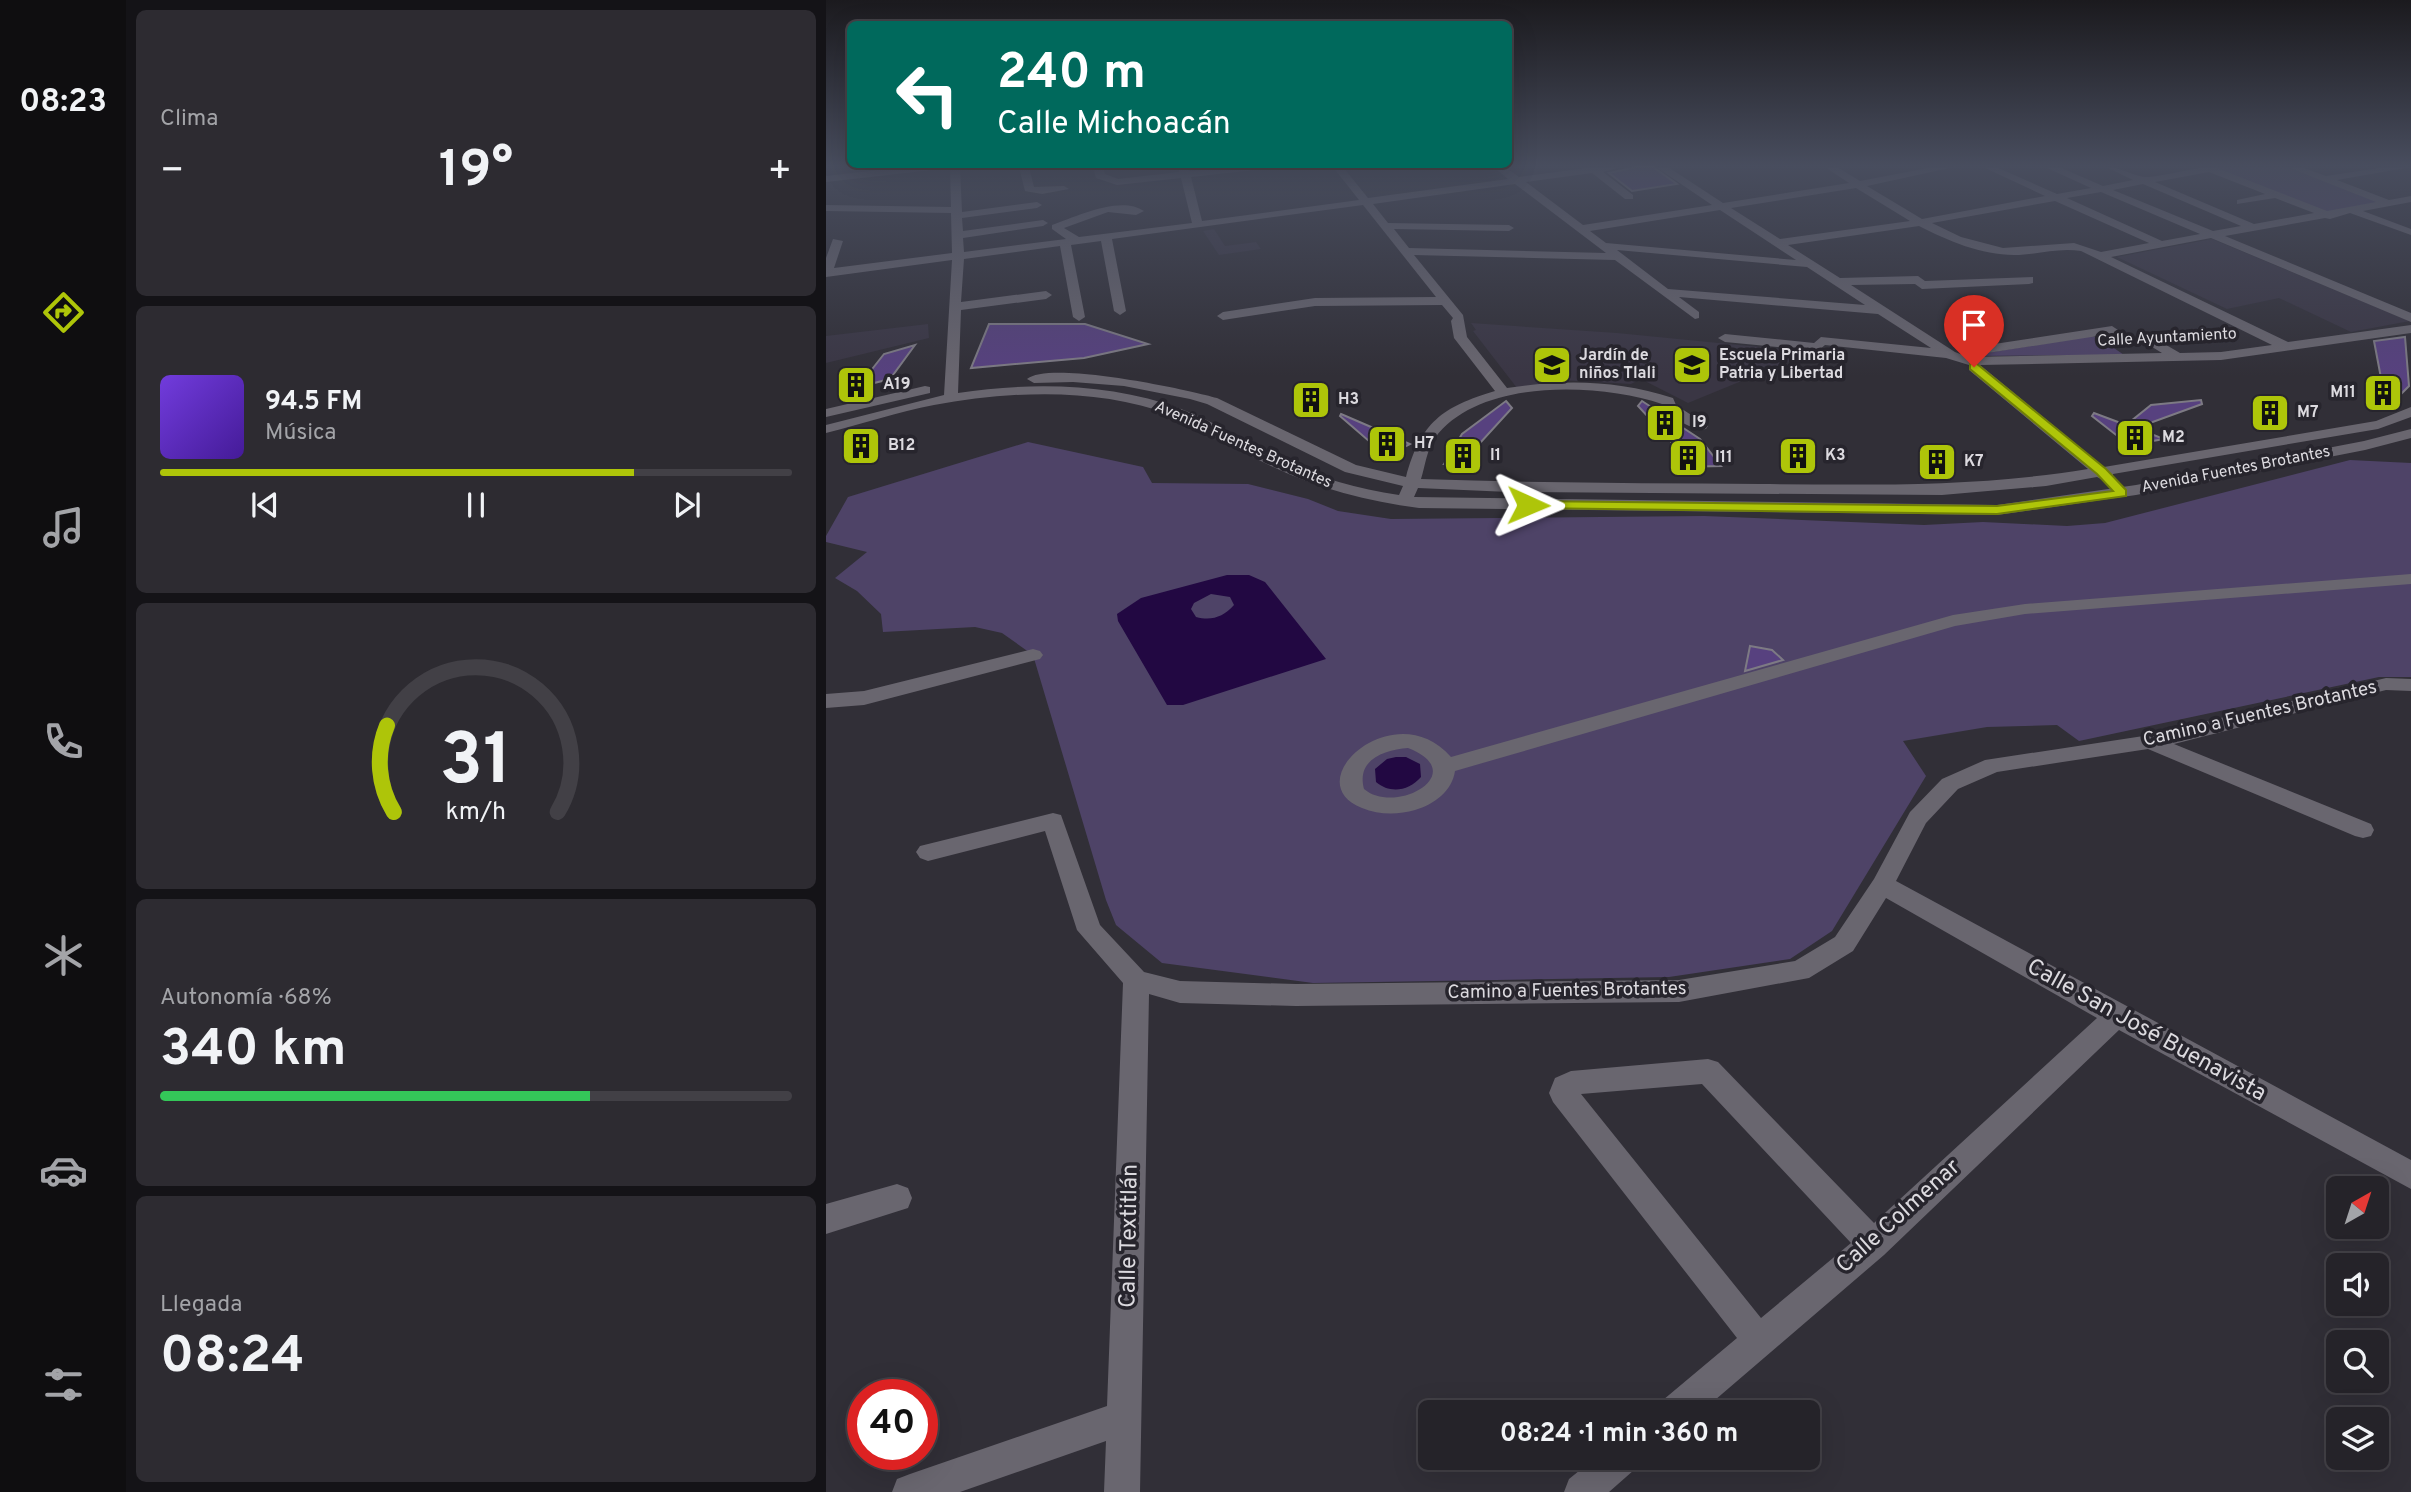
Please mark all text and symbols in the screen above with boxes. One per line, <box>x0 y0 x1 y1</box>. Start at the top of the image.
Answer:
text: 240 m <box>997 44 1146 106</box>
icon: left <box>882 49 973 140</box>
text: 08:23 <box>19 83 107 123</box>
text: Clima <box>160 105 218 134</box>
text: Calle Michoacán <box>997 105 1231 145</box>
text: 19° <box>439 139 513 205</box>
text: − <box>160 148 185 197</box>
text: + <box>767 148 792 197</box>
icon: directions <box>39 288 88 337</box>
pin <box>1944 295 2004 367</box>
icon: arrive <box>1955 306 1993 344</box>
street label: Calle Ayuntamiento <box>2097 324 2237 352</box>
school or university icon: Jardín de niños Tlali <box>1531 344 1573 386</box>
school or university icon: Escuela Primaria Patria y Libertad <box>1671 344 1713 386</box>
place label: Jardín de niños Tlali <box>1579 346 1656 384</box>
place label: Escuela Primaria Patria y Libertad <box>1719 346 1845 384</box>
building icon: A19 <box>835 364 877 406</box>
building icon: M11 <box>2362 372 2404 414</box>
place label: A19 <box>883 375 911 395</box>
building icon: H3 <box>1290 379 1332 421</box>
place label: M11 <box>2330 383 2356 403</box>
text: 94.5 FM <box>265 386 362 419</box>
place label: H3 <box>1338 390 1359 410</box>
building icon: M7 <box>2249 392 2291 434</box>
street label: Avenida Fuentes Brotantes <box>1151 397 1335 493</box>
building icon: I9 <box>1644 402 1686 444</box>
place label: M7 <box>2297 403 2319 423</box>
place label: I9 <box>1692 413 1707 433</box>
building icon: M2 <box>2114 417 2156 459</box>
text: Música <box>265 419 336 448</box>
building icon: H7 <box>1366 423 1408 465</box>
building icon: B12 <box>840 425 882 467</box>
place label: M2 <box>2162 428 2185 448</box>
place label: H7 <box>1414 434 1434 454</box>
building icon: I1 <box>1442 435 1484 477</box>
building icon: K3 <box>1777 435 1819 477</box>
place label: B12 <box>888 436 915 456</box>
building icon: I11 <box>1667 437 1709 479</box>
building icon: K7 <box>1916 441 1958 483</box>
street label: Avenida Fuentes Brotantes <box>2140 442 2332 498</box>
place label: I1 <box>1490 446 1501 466</box>
place label: K3 <box>1825 446 1846 466</box>
place label: I11 <box>1715 448 1733 468</box>
place label: K7 <box>1964 452 1984 472</box>
position arrow <box>1491 468 1565 542</box>
icon: previous <box>246 486 284 524</box>
icon: pause <box>457 486 495 524</box>
icon: next <box>668 486 706 524</box>
icon: music <box>39 503 88 552</box>
street label: Camino a Fuentes Brotantes <box>2141 675 2379 753</box>
icon: phone <box>39 717 88 766</box>
text: 31 <box>440 718 512 810</box>
text: km/h <box>446 797 506 829</box>
icon: climate <box>39 931 88 980</box>
street label: Calle San José Buenavista <box>2021 953 2271 1109</box>
street label: Camino a Fuentes Brotantes <box>1447 977 1687 1005</box>
text: Autonomía · 68% <box>160 984 332 1013</box>
text: 340 km <box>160 1018 346 1084</box>
icon: car <box>39 1146 88 1195</box>
street label: Calle Colmenar <box>1831 1153 1967 1280</box>
street label: Calle Textitlán <box>1114 1164 1146 1308</box>
north arrow <box>2326 1176 2389 1239</box>
map controls <box>2326 1176 2389 1470</box>
button: sound <box>2326 1253 2389 1316</box>
text: Llegada <box>160 1291 242 1320</box>
text: 08:24 <box>160 1325 305 1391</box>
button: search <box>2326 1330 2389 1393</box>
icon: filters <box>39 1360 88 1409</box>
speed limit sign: 40 <box>847 1379 938 1470</box>
button: layers <box>2326 1407 2389 1470</box>
text: 08:24 · 1 min · 360 m <box>1500 1418 1738 1451</box>

